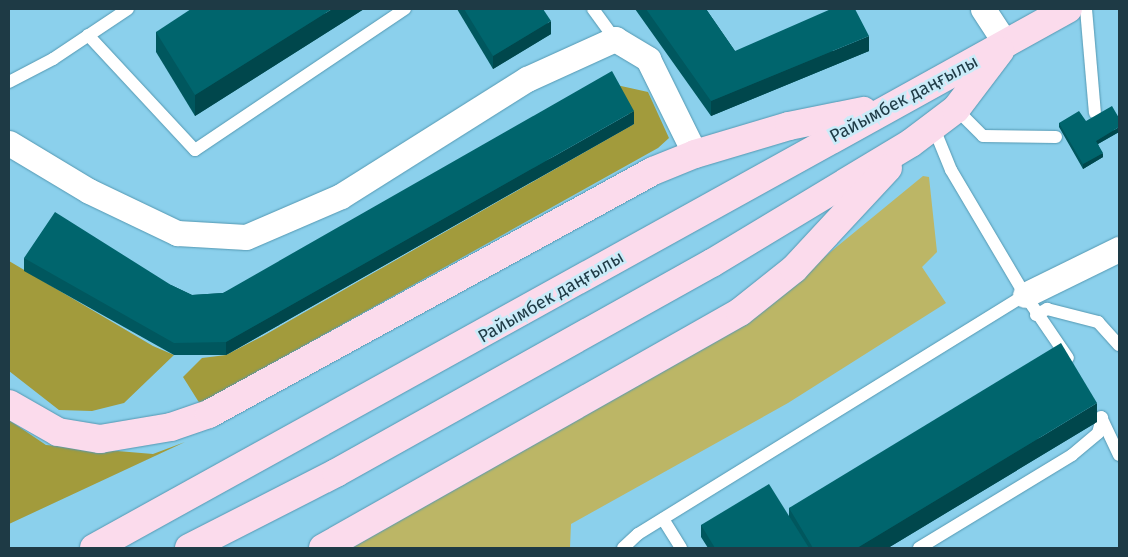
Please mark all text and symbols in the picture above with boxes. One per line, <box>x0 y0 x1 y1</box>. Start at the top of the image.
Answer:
street label: Райымбек даңғылы <box>826 51 982 147</box>
street label: Райымбек даңғылы <box>474 246 628 348</box>

